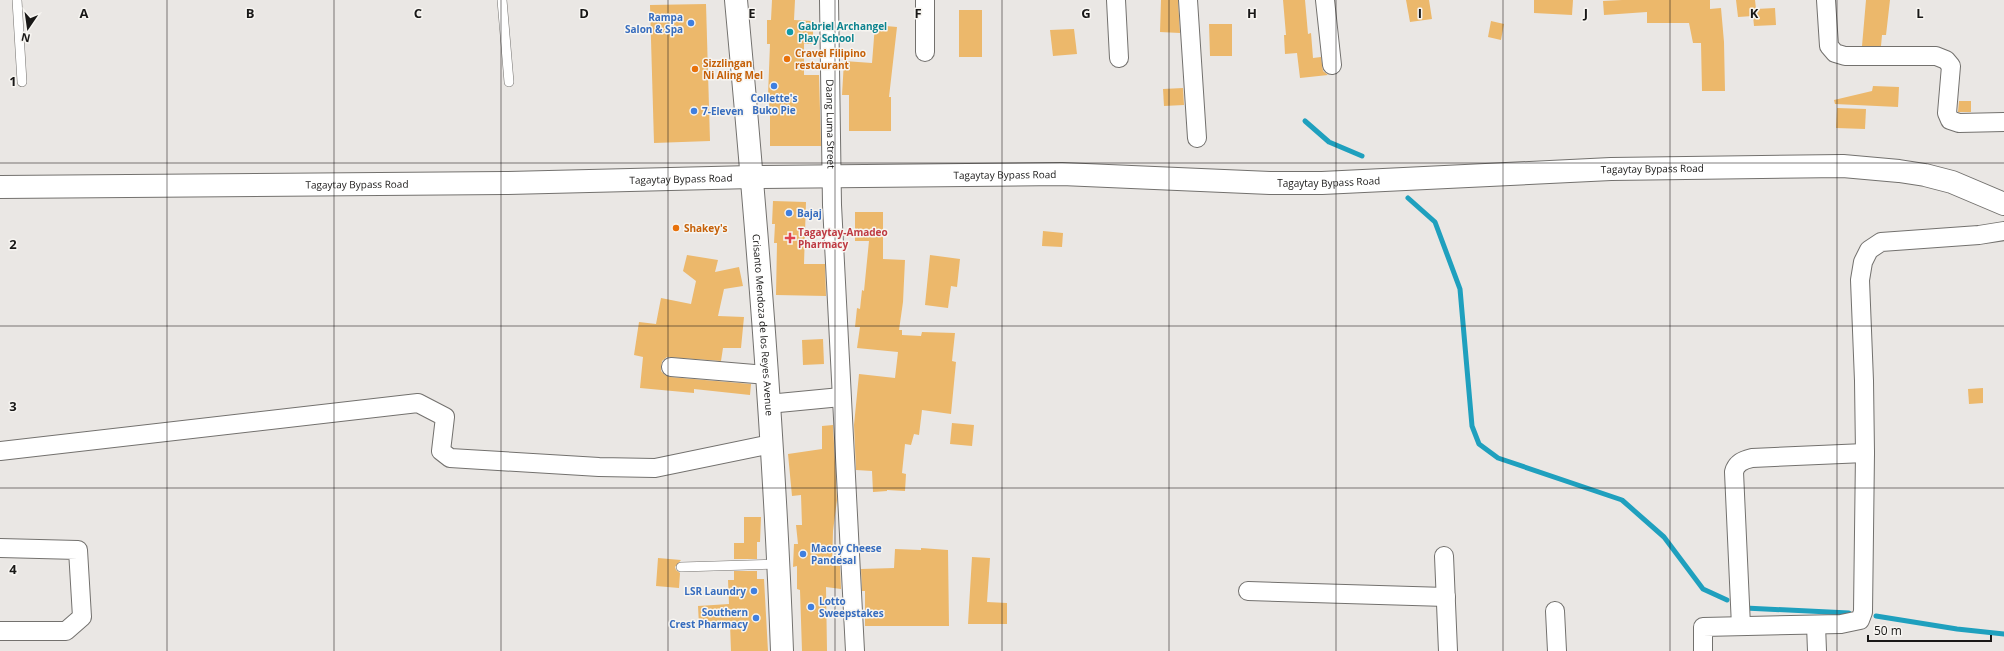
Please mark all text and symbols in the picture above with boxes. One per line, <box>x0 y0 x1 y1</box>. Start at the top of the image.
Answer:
text: A <box>80 4 89 22</box>
text: B <box>246 4 255 22</box>
text: C <box>414 4 422 22</box>
text: D <box>579 4 589 22</box>
text: E <box>748 4 756 22</box>
text: F <box>914 4 922 22</box>
text: G <box>1081 4 1091 22</box>
text: H <box>1247 4 1257 22</box>
text: I <box>1418 4 1422 22</box>
text: J <box>1583 4 1588 22</box>
text: K <box>1750 4 1759 22</box>
text: L <box>1916 4 1924 22</box>
north arrow <box>8 8 48 48</box>
place label: Rampa Salon & Spa <box>625 10 683 36</box>
marker: Rampa Salon & Spa <box>686 18 696 28</box>
place label: Gabriel Archangel Play School <box>798 19 887 45</box>
marker: Gabriel Archangel Play School <box>785 27 795 37</box>
text: N <box>20 30 32 47</box>
place label: Cravel Filipino restaurant <box>795 46 866 72</box>
marker: Cravel Filipino restaurant <box>782 54 792 64</box>
place label: Sizzlingan Ni Aling Mel <box>703 56 763 82</box>
marker: Sizzlingan Ni Aling Mel <box>690 64 700 74</box>
text: 1 <box>9 72 17 90</box>
street label: Daang Luma Street <box>823 79 838 169</box>
marker: Collette's Buko Pie <box>769 81 779 91</box>
place label: Collette's Buko Pie <box>751 91 797 117</box>
place label: 7-Eleven <box>702 104 744 118</box>
marker: 7-Eleven <box>689 106 699 116</box>
street label: Tagaytay Bypass Road <box>1601 161 1704 176</box>
street label: Tagaytay Bypass Road <box>953 167 1056 182</box>
street label: Tagaytay Bypass Road <box>629 170 733 187</box>
street label: Tagaytay Bypass Road <box>1277 173 1380 190</box>
street label: Tagaytay Bypass Road <box>305 177 409 192</box>
place label: Bajaj <box>797 206 822 220</box>
marker: Bajaj <box>784 208 794 218</box>
place label: Shakey's <box>684 221 728 235</box>
marker: Shakey's <box>671 223 681 233</box>
place label: Tagaytay-Amadeo Pharmacy <box>798 225 888 251</box>
street label: Crisanto Mendoza de los Reyes Avenue <box>749 233 777 417</box>
marker: Tagaytay-Amadeo Pharmacy <box>785 233 795 243</box>
text: 2 <box>9 235 17 253</box>
text: 3 <box>9 397 17 415</box>
place label: Macoy Cheese Pandesal <box>811 541 882 567</box>
marker: Macoy Cheese Pandesal <box>798 549 808 559</box>
text: 4 <box>9 560 17 578</box>
place label: LSR Laundry <box>684 584 746 598</box>
marker: LSR Laundry <box>749 586 759 596</box>
place label: Lotto Sweepstakes <box>819 594 884 620</box>
marker: Lotto Sweepstakes <box>806 602 816 612</box>
place label: Southern Crest Pharmacy <box>669 605 748 631</box>
marker: Southern Crest Pharmacy <box>751 613 761 623</box>
scale bar <box>1868 617 1991 643</box>
text: 50 m <box>1874 622 1902 639</box>

